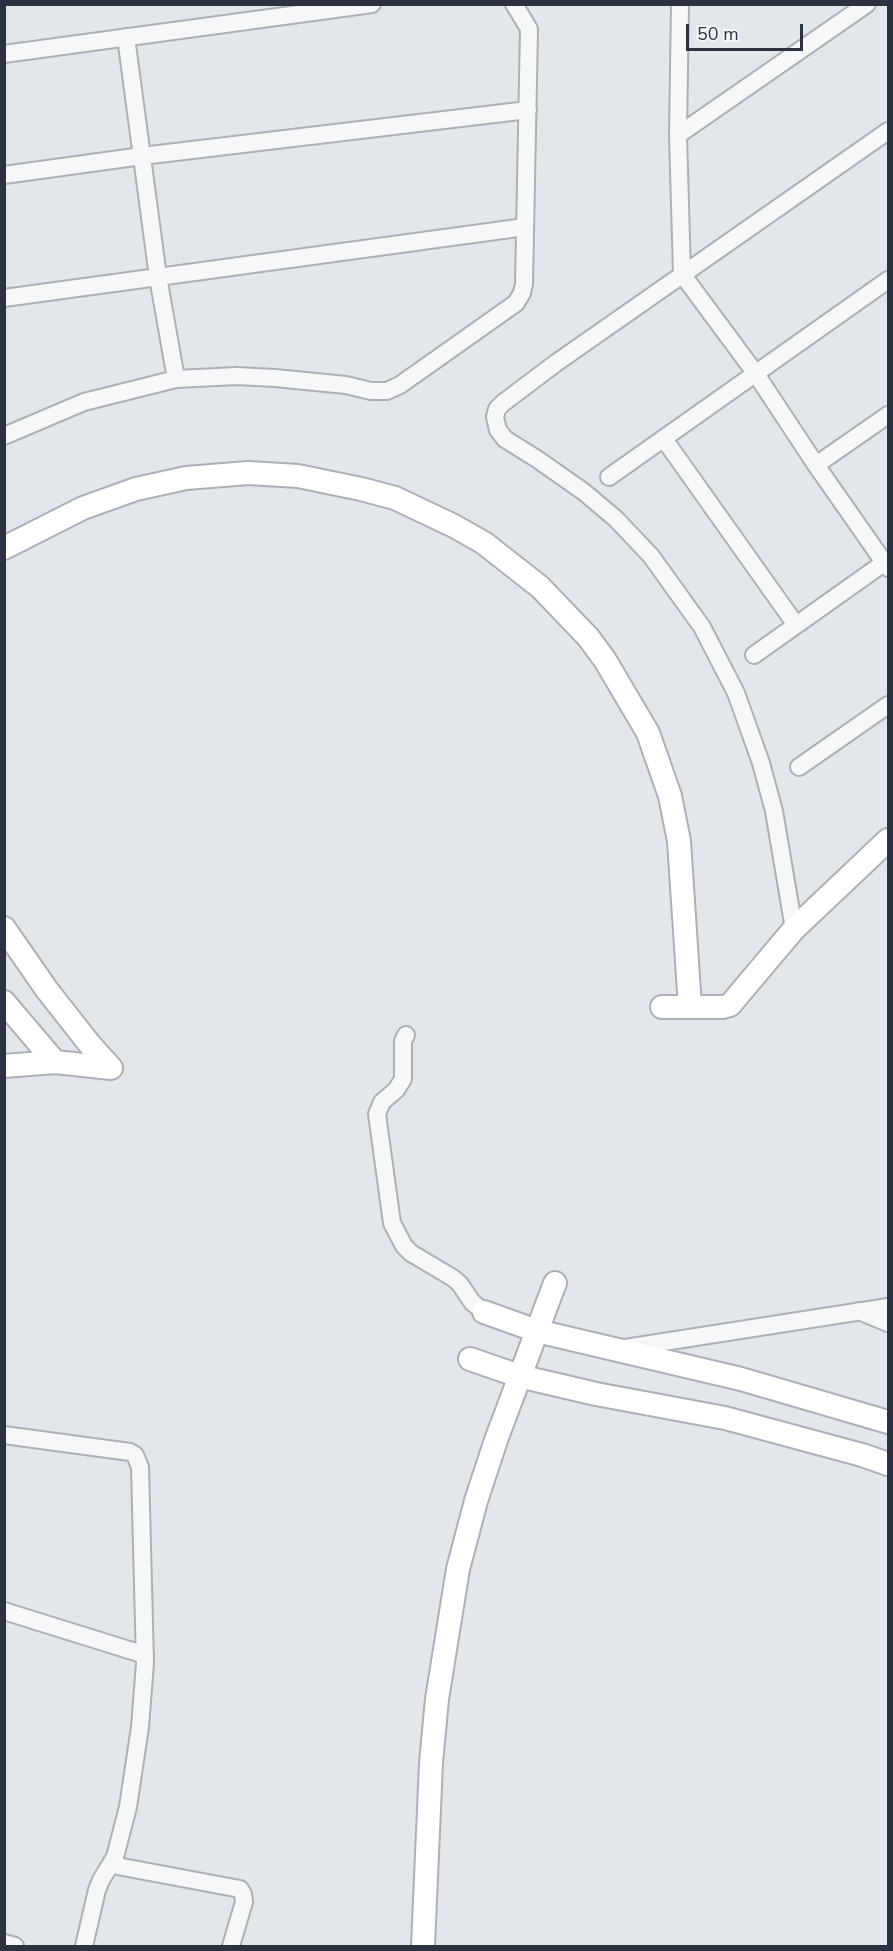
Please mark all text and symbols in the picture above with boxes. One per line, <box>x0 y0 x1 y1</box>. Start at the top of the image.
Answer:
scale bar <box>689 12 806 50</box>
text: 50 m <box>697 22 739 46</box>

